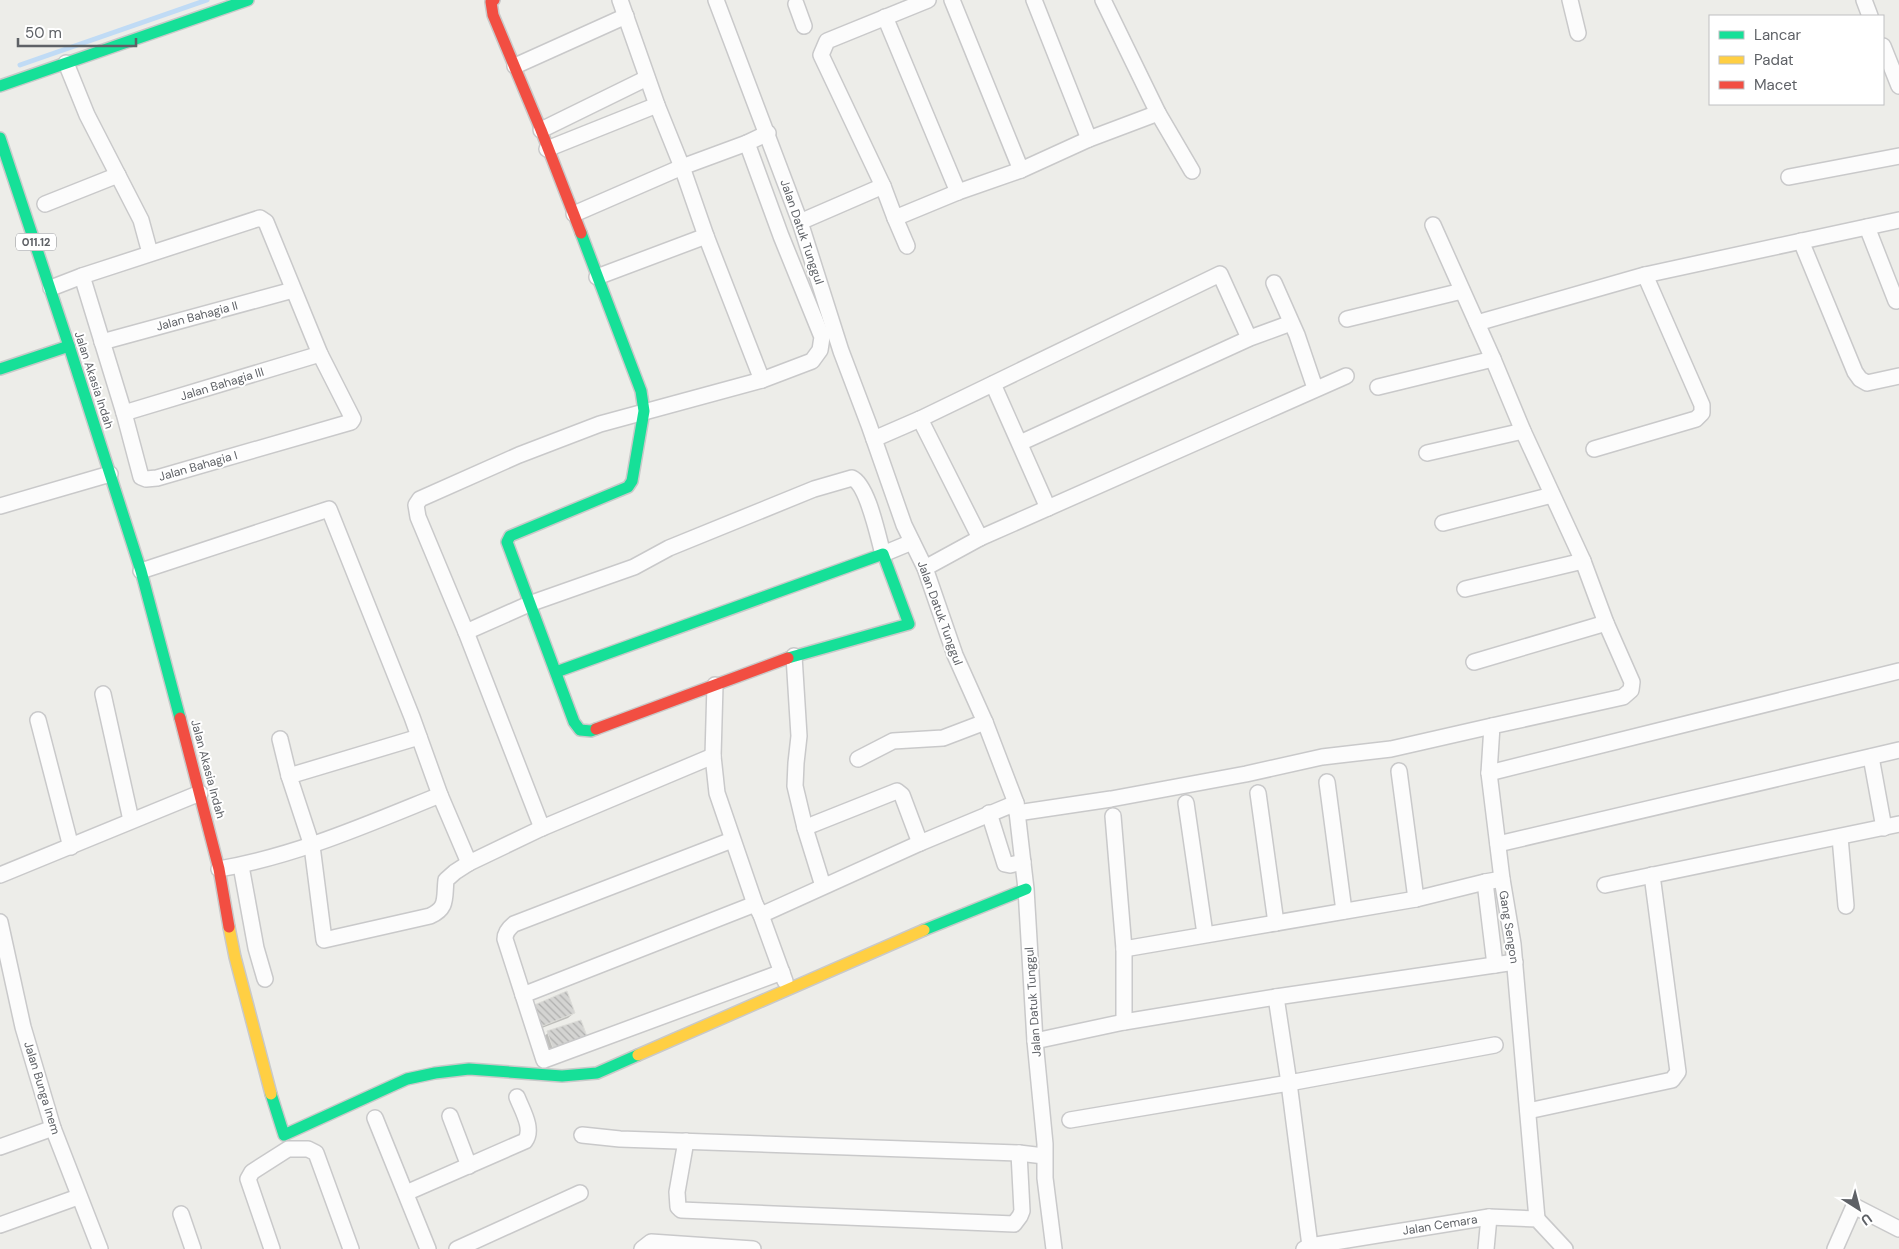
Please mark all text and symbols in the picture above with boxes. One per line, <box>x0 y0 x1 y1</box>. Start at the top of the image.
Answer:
scale bar <box>18 15 135 47</box>
legend <box>1709 15 1884 105</box>
text: 50 m <box>25 23 62 43</box>
text: Lancar <box>1754 25 1801 45</box>
text: Padat <box>1754 50 1794 70</box>
text: Macet <box>1754 75 1798 95</box>
street label: Jalan Datuk Tunggul <box>777 177 827 287</box>
road number: 011.12 <box>16 233 56 250</box>
street label: Jalan Bahagia II <box>154 297 240 335</box>
street label: Jalan Akasia Indah <box>71 329 117 431</box>
street label: Jalan Bahagia III <box>178 364 266 404</box>
street label: Jalan Bahagia I <box>157 447 239 485</box>
street label: Jalan Datuk Tunggul <box>914 559 966 667</box>
street label: Jalan Akasia Indah <box>187 718 229 820</box>
street label: Gang Sengon <box>1495 889 1523 965</box>
street label: Jalan Datuk Tunggul <box>1021 947 1045 1057</box>
street label: Jalan Bunga Inem <box>20 1040 64 1136</box>
north arrow <box>1834 1184 1884 1234</box>
text: U <box>1857 1209 1876 1230</box>
street label: Jalan Cemara <box>1401 1211 1479 1239</box>

